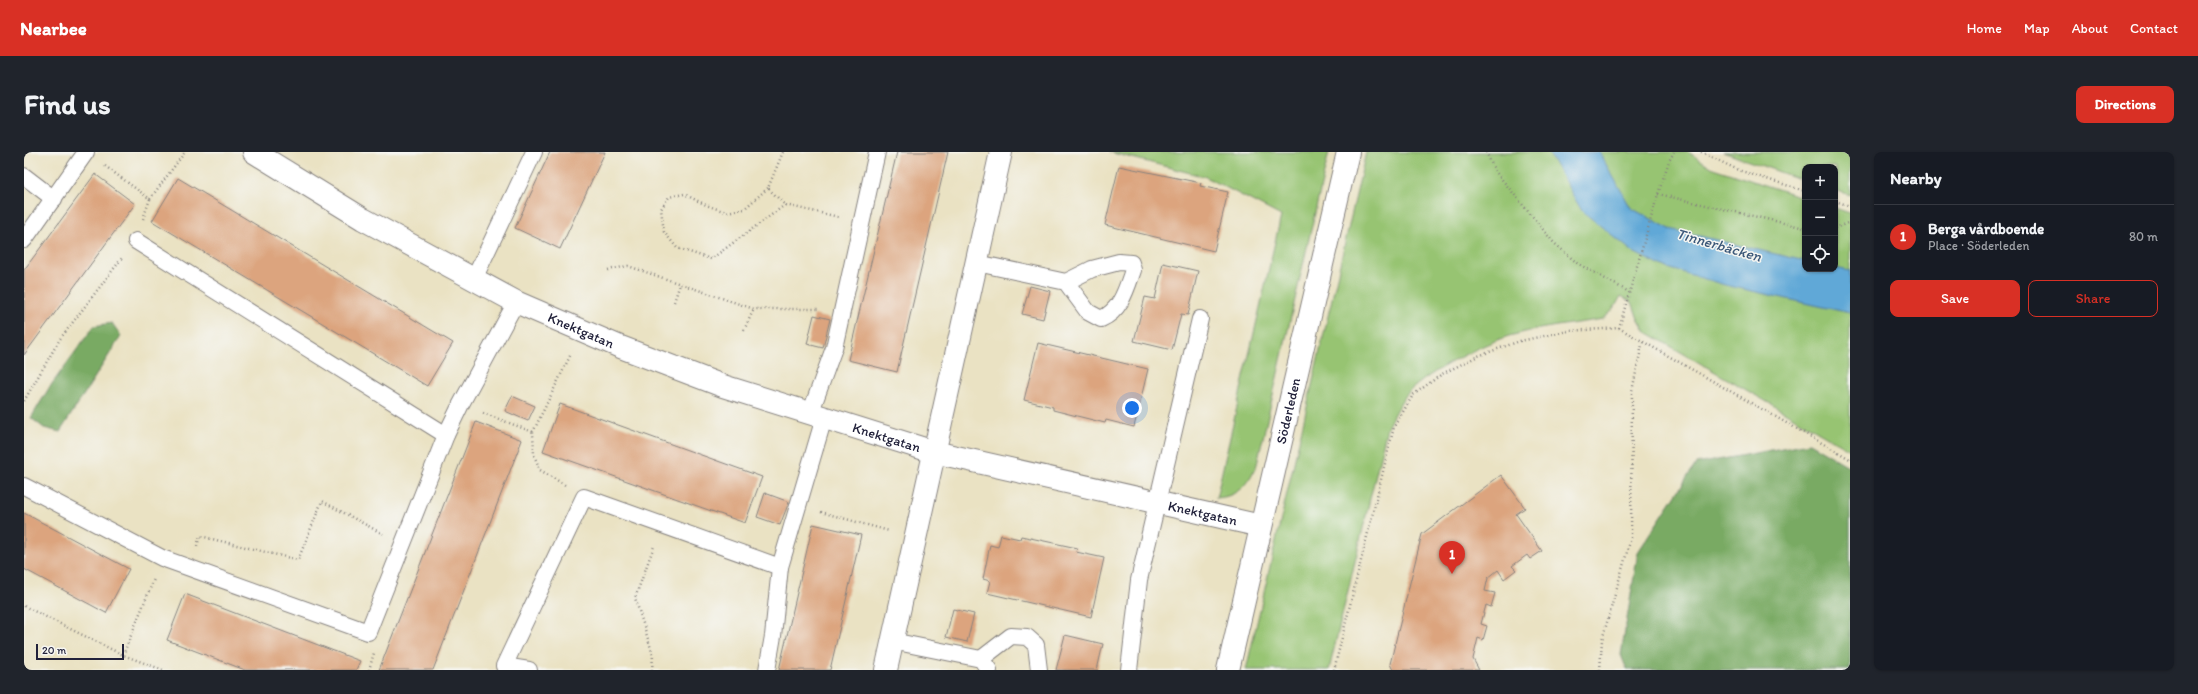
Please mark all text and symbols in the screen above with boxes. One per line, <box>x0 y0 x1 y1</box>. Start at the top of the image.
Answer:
text: Nearbee <box>20 17 87 40</box>
text: Home <box>1967 20 2002 37</box>
text: Map <box>2024 20 2050 37</box>
text: About <box>2072 20 2108 37</box>
text: Contact <box>2130 20 2178 37</box>
button: Directions <box>2076 86 2174 123</box>
text: Find us <box>24 87 111 121</box>
map controls <box>1802 164 1838 272</box>
button: + <box>1802 164 1838 200</box>
text: Nearby <box>1890 168 1942 188</box>
button: − <box>1802 200 1838 236</box>
text: Berga vårdboende <box>1928 220 2044 238</box>
water label: Tinnerbäcken <box>1674 224 1764 266</box>
text: 1 <box>1900 229 1906 244</box>
text: 80 m <box>2129 229 2158 244</box>
button: locate <box>1802 236 1838 272</box>
text: Place · Söderleden <box>1928 238 2029 253</box>
button: Save <box>1890 280 2020 317</box>
button: Share <box>2028 280 2158 317</box>
street label: Knektgatan <box>545 308 617 352</box>
street label: Söderleden <box>1272 376 1304 446</box>
your location <box>1122 398 1142 418</box>
street label: Knektgatan <box>851 419 923 456</box>
street label: Knektgatan <box>1166 497 1239 529</box>
pin: 1 <box>1439 541 1465 574</box>
scale bar <box>36 642 124 661</box>
text: 20 m <box>42 644 66 657</box>

